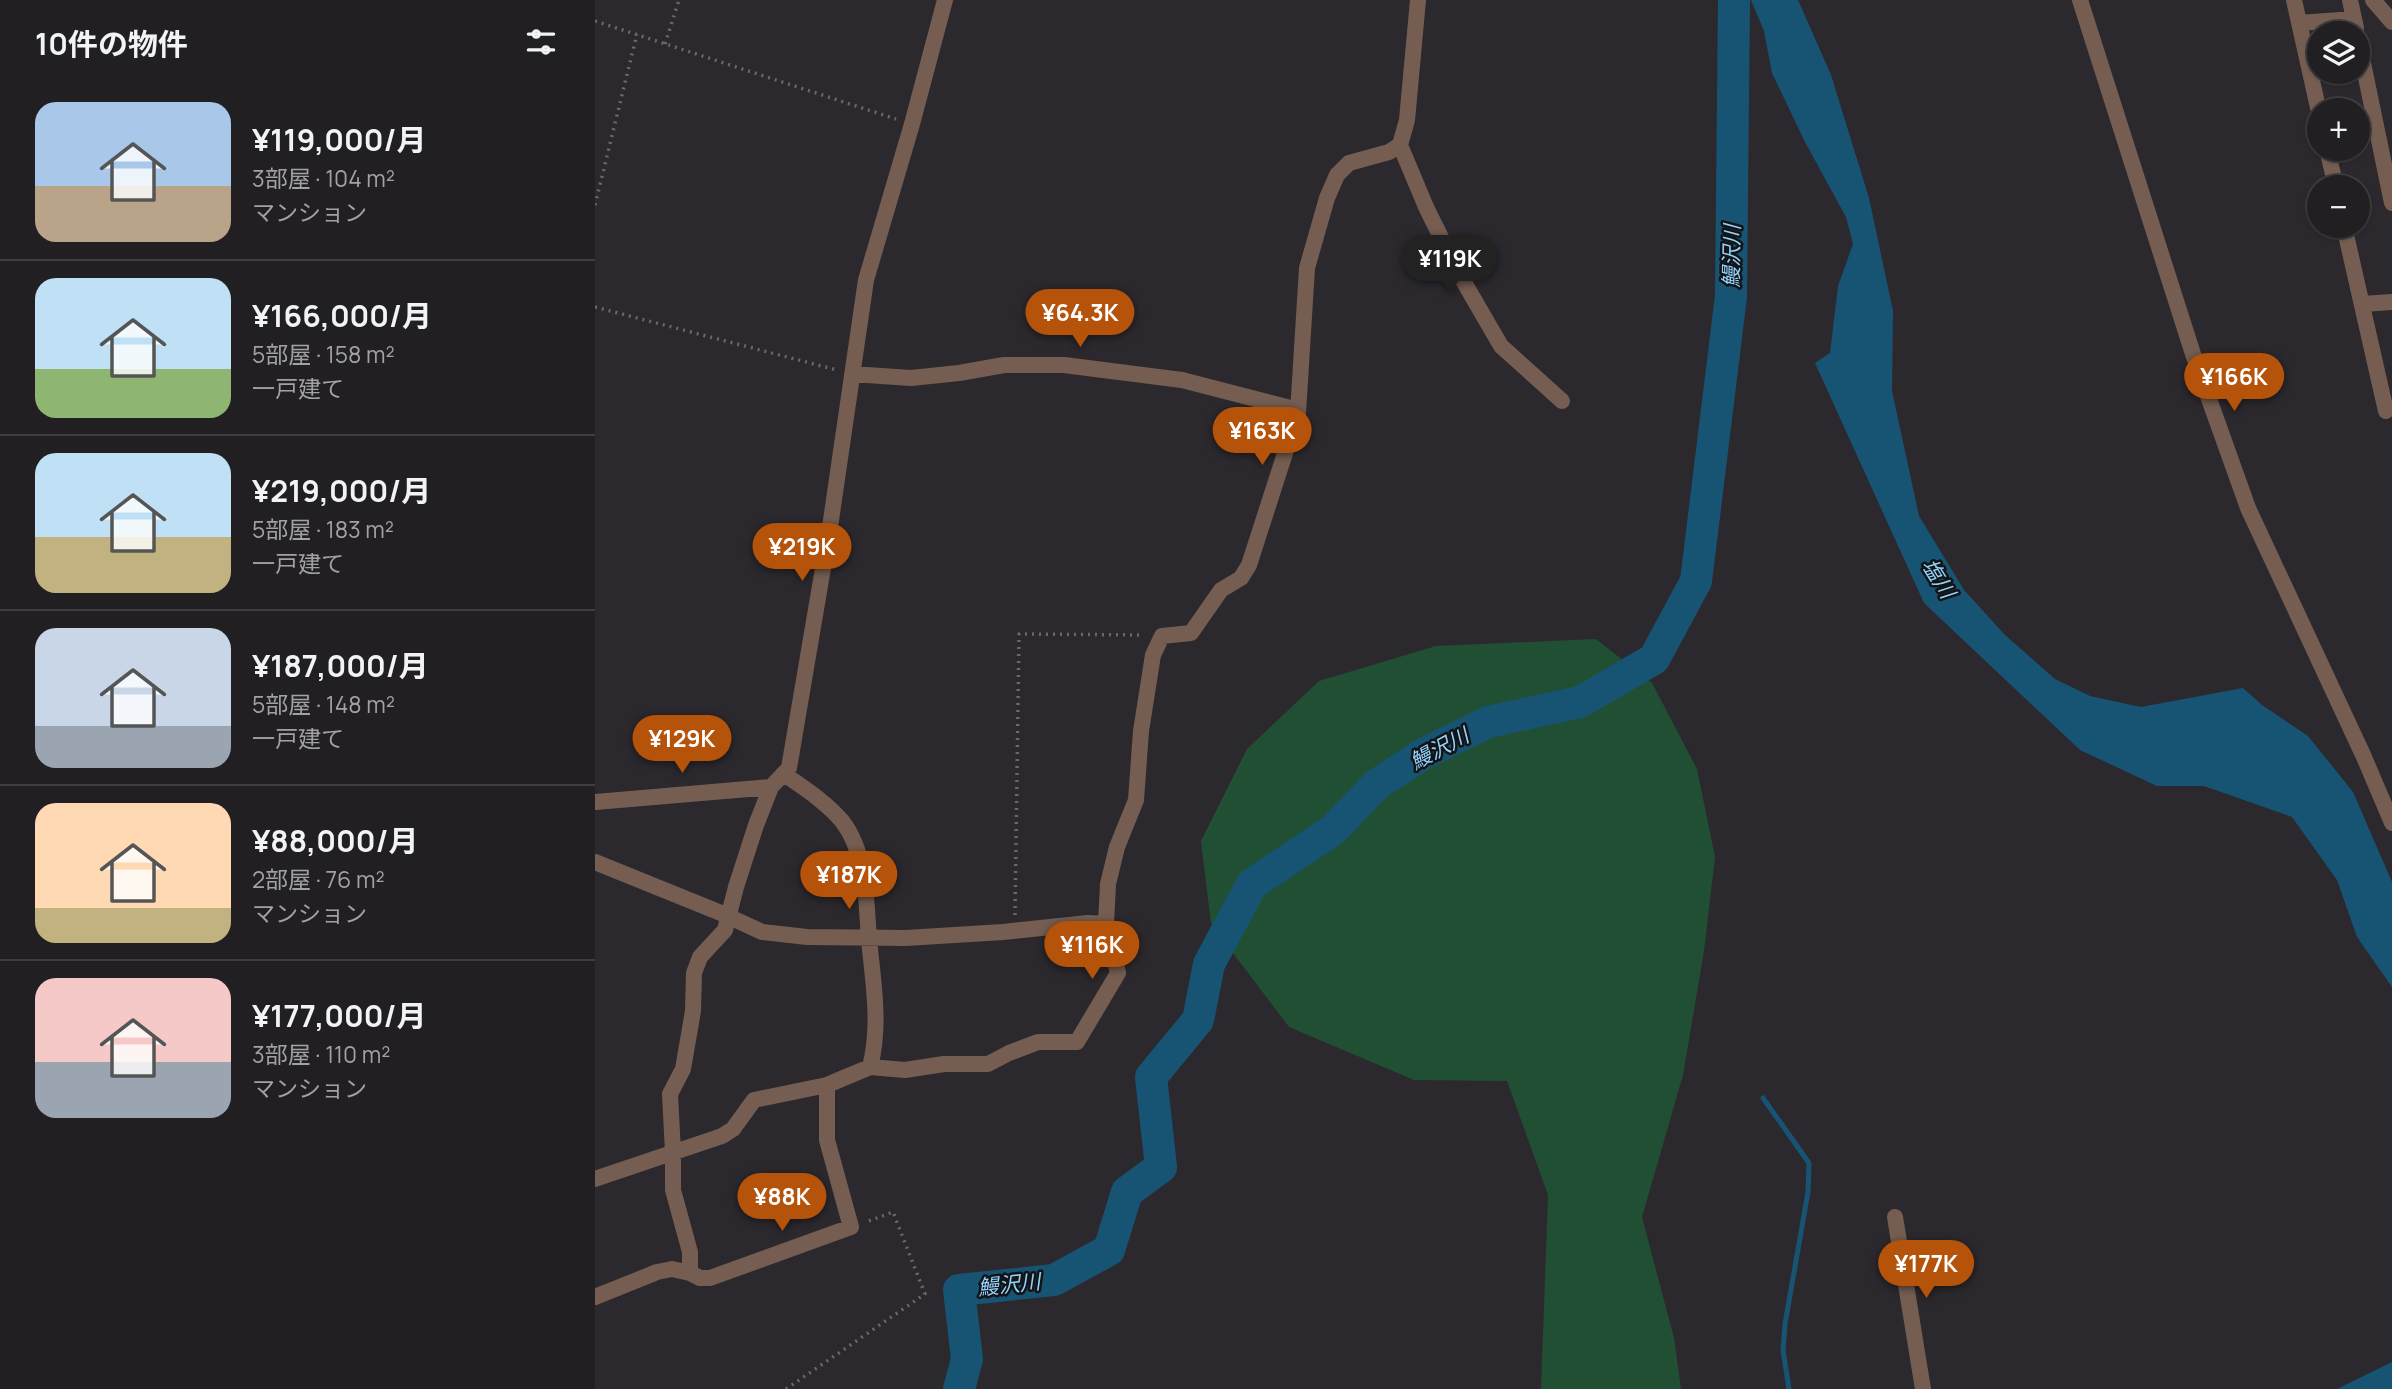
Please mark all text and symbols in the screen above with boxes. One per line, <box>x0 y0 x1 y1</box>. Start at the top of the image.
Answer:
map controls <box>2307 21 2370 238</box>
button: layers <box>2307 21 2370 84</box>
text: 10件の物件 <box>35 23 188 64</box>
icon: filters <box>522 23 560 61</box>
button: + <box>2307 98 2370 161</box>
text: ¥119,000/月 <box>252 119 426 160</box>
icon: home <box>91 130 175 214</box>
text: 3部屋 · 104 m² <box>252 162 395 194</box>
button: − <box>2307 175 2370 238</box>
text: マンション <box>252 196 367 228</box>
water label: 鰻沢川 <box>1716 222 1746 288</box>
pin: ¥119K <box>1401 236 1499 295</box>
text: ¥119K <box>1418 242 1482 274</box>
pin: ¥64.3K <box>1023 290 1137 349</box>
text: ¥166,000/月 <box>252 295 432 336</box>
text: ¥64.3K <box>1041 296 1119 328</box>
icon: home <box>91 306 175 390</box>
text: 5部屋 · 158 m² <box>252 338 395 370</box>
pin: ¥166K <box>2185 354 2283 413</box>
text: ¥166K <box>2200 360 2268 392</box>
text: 一戸建て <box>252 372 344 404</box>
pin: ¥163K <box>1213 407 1311 467</box>
text: ¥163K <box>1229 414 1295 446</box>
text: ¥219,000/月 <box>252 470 431 511</box>
icon: home <box>91 481 175 565</box>
text: 5部屋 · 183 m² <box>252 513 394 545</box>
pin: ¥219K <box>753 524 851 583</box>
text: ¥219K <box>768 530 836 562</box>
text: 一戸建て <box>252 547 344 579</box>
water label: 塩川 <box>1916 553 1963 605</box>
text: ¥187,000/月 <box>252 645 429 686</box>
icon: home <box>91 656 175 740</box>
text: 5部屋 · 148 m² <box>252 688 395 720</box>
pin: ¥129K <box>633 716 731 775</box>
water label: 鰻沢川 <box>1405 720 1475 775</box>
text: 一戸建て <box>252 722 344 754</box>
text: ¥129K <box>648 722 716 754</box>
text: ¥88,000/月 <box>252 820 418 861</box>
icon: home <box>91 831 175 915</box>
pin: ¥187K <box>800 852 898 911</box>
text: ¥187K <box>816 858 882 890</box>
text: 2部屋 · 76 m² <box>252 863 385 895</box>
text: マンション <box>252 897 367 929</box>
pin: ¥116K <box>1043 922 1141 981</box>
text: ¥116K <box>1060 928 1124 960</box>
text: ¥177,000/月 <box>252 995 427 1036</box>
icon: home <box>91 1006 175 1090</box>
text: 3部屋 · 110 m² <box>252 1038 390 1070</box>
text: マンション <box>252 1072 367 1104</box>
pin: ¥88K <box>741 1174 823 1233</box>
text: ¥88K <box>753 1180 811 1212</box>
pin: ¥177K <box>1877 1240 1975 1300</box>
text: ¥177K <box>1894 1247 1958 1279</box>
water label: 鰻沢川 <box>976 1267 1044 1301</box>

